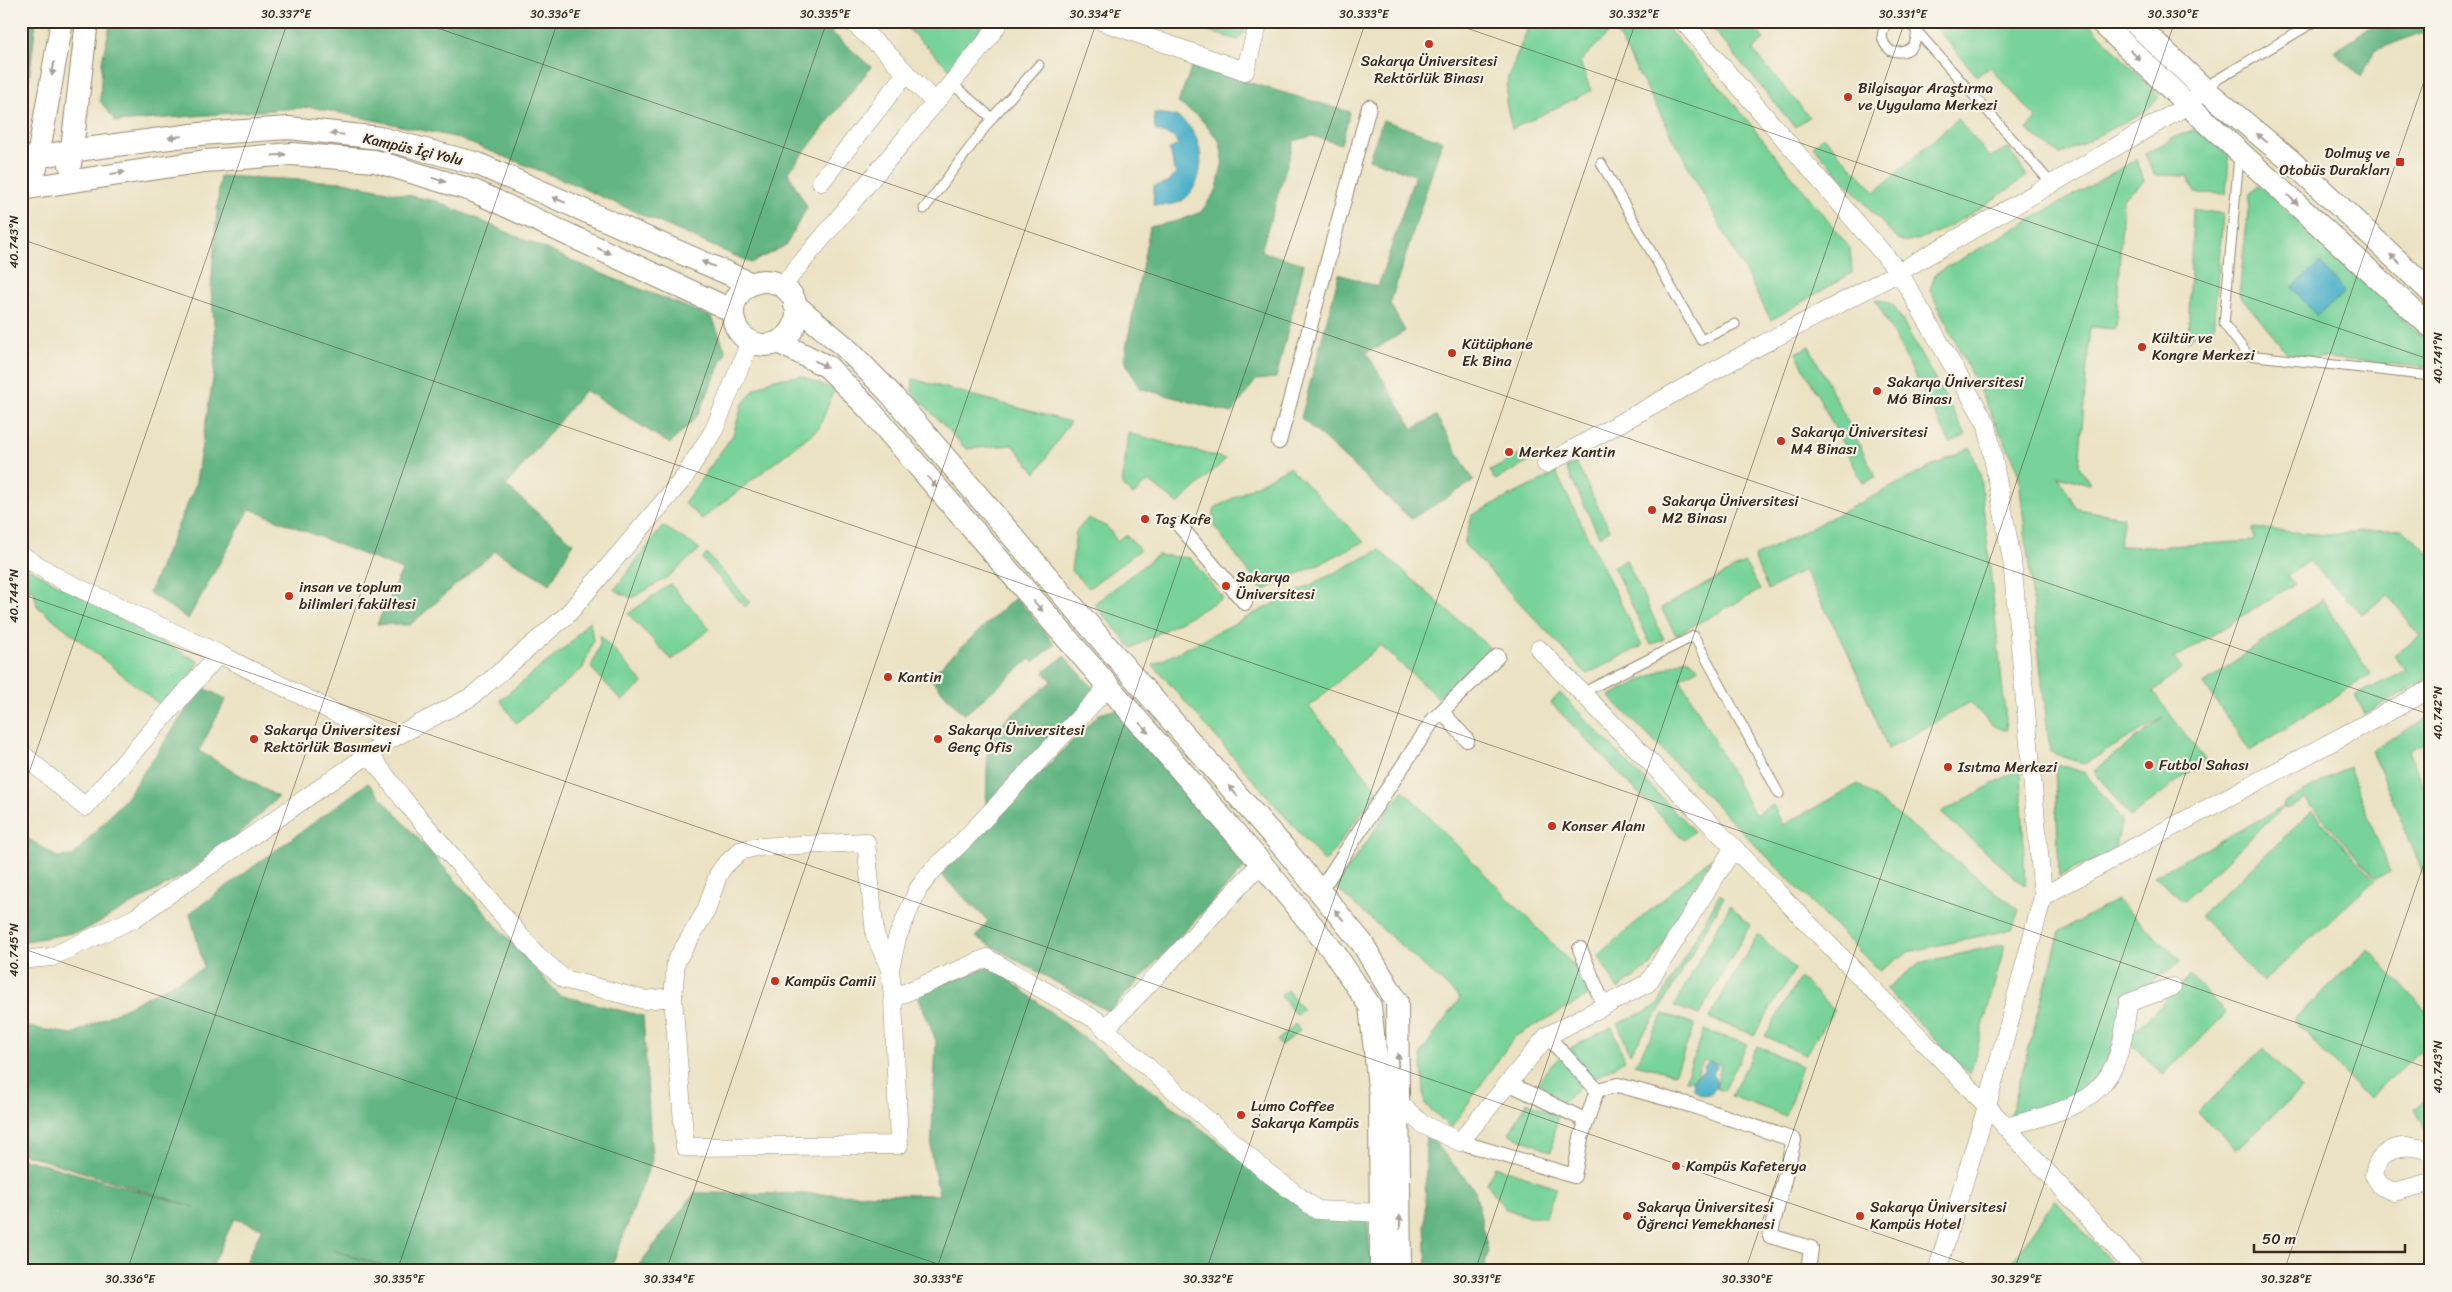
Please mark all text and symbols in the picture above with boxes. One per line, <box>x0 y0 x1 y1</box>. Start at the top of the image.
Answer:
text: 30.337°E <box>261 3 312 25</box>
text: 30.336°E <box>530 3 581 25</box>
text: 30.335°E <box>800 3 851 25</box>
text: 30.334°E <box>1070 3 1121 25</box>
text: 30.333°E <box>1339 3 1390 25</box>
text: 30.332°E <box>1609 3 1660 25</box>
text: 30.331°E <box>1879 3 1928 25</box>
text: 30.330°E <box>2148 3 2200 25</box>
marker: Sakarya Üniversitesi Rektörlük Binası <box>1423 38 1435 50</box>
place label: Sakarya Üniversitesi Rektörlük Binası <box>1361 48 1498 91</box>
one-way arrow <box>2129 49 2141 61</box>
one-way arrow <box>49 62 57 78</box>
place label: Bilgisayar Araştırma ve Uygulama Merkezi <box>1858 75 1998 118</box>
marker: Bilgisayar Araştırma ve Uygulama Merkezi <box>1842 91 1854 103</box>
street label: Kampüs İçi Yolu <box>360 125 466 173</box>
one-way arrow <box>329 130 345 138</box>
one-way arrow <box>2256 132 2269 143</box>
one-way arrow <box>167 133 183 141</box>
place label: Dolmuş ve Otobüs Durakları <box>2279 140 2390 183</box>
one-way arrow <box>272 151 288 159</box>
marker: Dolmuş ve Otobüs Durakları <box>2394 156 2406 168</box>
one-way arrow <box>110 169 126 177</box>
one-way arrow <box>431 177 446 185</box>
one-way arrow <box>2287 194 2299 206</box>
one-way arrow <box>552 195 566 203</box>
text: 40.743°N <box>3 215 25 269</box>
one-way arrow <box>597 248 611 256</box>
one-way arrow <box>2390 253 2402 265</box>
one-way arrow <box>701 260 715 268</box>
place label: Kültür ve Kongre Merkezi <box>2152 325 2256 368</box>
place label: Kütüphane Ek Bina <box>1462 331 1533 374</box>
text: 40.741°N <box>2427 331 2449 384</box>
marker: Kültür ve Kongre Merkezi <box>2136 341 2148 353</box>
marker: Kütüphane Ek Bina <box>1446 347 1458 359</box>
one-way arrow <box>814 360 829 368</box>
place label: Sakarya Üniversitesi M6 Binası <box>1887 369 2024 412</box>
marker: Sakarya Üniversitesi M6 Binası <box>1871 385 1883 397</box>
place label: Sakarya Üniversitesi M4 Binası <box>1791 419 1928 462</box>
marker: Sakarya Üniversitesi M4 Binası <box>1775 435 1787 447</box>
place label: Merkez Kantin <box>1519 439 1615 465</box>
marker: Merkez Kantin <box>1503 446 1515 458</box>
one-way arrow <box>926 476 938 488</box>
place label: Sakarya Üniversitesi M2 Binası <box>1662 488 1799 531</box>
marker: Sakarya Üniversitesi M2 Binası <box>1646 504 1658 516</box>
place label: Taş Kafe <box>1155 506 1211 532</box>
marker: Taş Kafe <box>1139 513 1151 525</box>
place label: Sakarya Üniversitesi <box>1236 564 1315 607</box>
text: 40.744°N <box>3 568 25 623</box>
place label: insan ve toplum bilimleri fakültesi <box>299 574 417 617</box>
marker: Sakarya Üniversitesi <box>1220 580 1232 592</box>
marker: insan ve toplum bilimleri fakültesi <box>283 590 295 602</box>
one-way arrow <box>1032 599 1044 611</box>
place label: Kantin <box>898 664 942 690</box>
marker: Kantin <box>882 671 894 683</box>
text: 40.742°N <box>2427 686 2449 740</box>
place label: Sakarya Üniversitesi Rektörlük Basımevi <box>264 717 401 760</box>
place label: Sakarya Üniversitesi Genç Ofis <box>948 717 1085 760</box>
one-way arrow <box>1138 722 1150 734</box>
marker: Sakarya Üniversitesi Rektörlük Basımevi <box>248 733 260 745</box>
marker: Sakarya Üniversitesi Genç Ofis <box>932 733 944 745</box>
place label: Futbol Sahası <box>2159 752 2249 778</box>
place label: Isıtma Merkezi <box>1957 754 2058 780</box>
marker: Futbol Sahası <box>2143 759 2155 771</box>
marker: Isıtma Merkezi <box>1942 761 1954 773</box>
one-way arrow <box>1228 785 1239 798</box>
place label: Konser Alanı <box>1562 813 1645 839</box>
marker: Konser Alanı <box>1546 820 1558 832</box>
one-way arrow <box>1333 909 1344 922</box>
text: 40.745°N <box>3 922 25 977</box>
place label: Kampüs Camii <box>785 968 877 994</box>
marker: Kampüs Camii <box>769 975 781 987</box>
text: 40.743°N <box>2427 1040 2449 1094</box>
one-way arrow <box>1394 1051 1402 1067</box>
place label: Lumo Coffee Sakarya Kampüs <box>1251 1093 1360 1136</box>
marker: Lumo Coffee Sakarya Kampüs <box>1235 1109 1247 1121</box>
place label: Kampüs Kafeterya <box>1686 1153 1807 1179</box>
marker: Kampüs Kafeterya <box>1670 1160 1682 1172</box>
place label: Sakarya Üniversitesi Öğrenci Yemekhanesi <box>1637 1194 1775 1237</box>
place label: Sakarya Üniversitesi Kampüs Hotel <box>1870 1194 2007 1237</box>
marker: Sakarya Üniversitesi Öğrenci Yemekhanesi <box>1621 1210 1633 1222</box>
marker: Sakarya Üniversitesi Kampüs Hotel <box>1854 1210 1866 1222</box>
one-way arrow <box>1396 1214 1404 1230</box>
scale bar <box>2254 1222 2406 1254</box>
text: 50 m <box>2262 1226 2297 1252</box>
text: 30.336°E <box>105 1268 156 1290</box>
text: 30.335°E <box>374 1268 425 1290</box>
text: 30.334°E <box>644 1268 695 1290</box>
text: 30.333°E <box>913 1268 964 1290</box>
text: 30.332°E <box>1183 1268 1234 1290</box>
text: 30.331°E <box>1453 1268 1502 1290</box>
text: 30.330°E <box>1722 1268 1774 1290</box>
text: 30.329°E <box>1991 1268 2043 1290</box>
text: 30.328°E <box>2261 1268 2313 1290</box>

